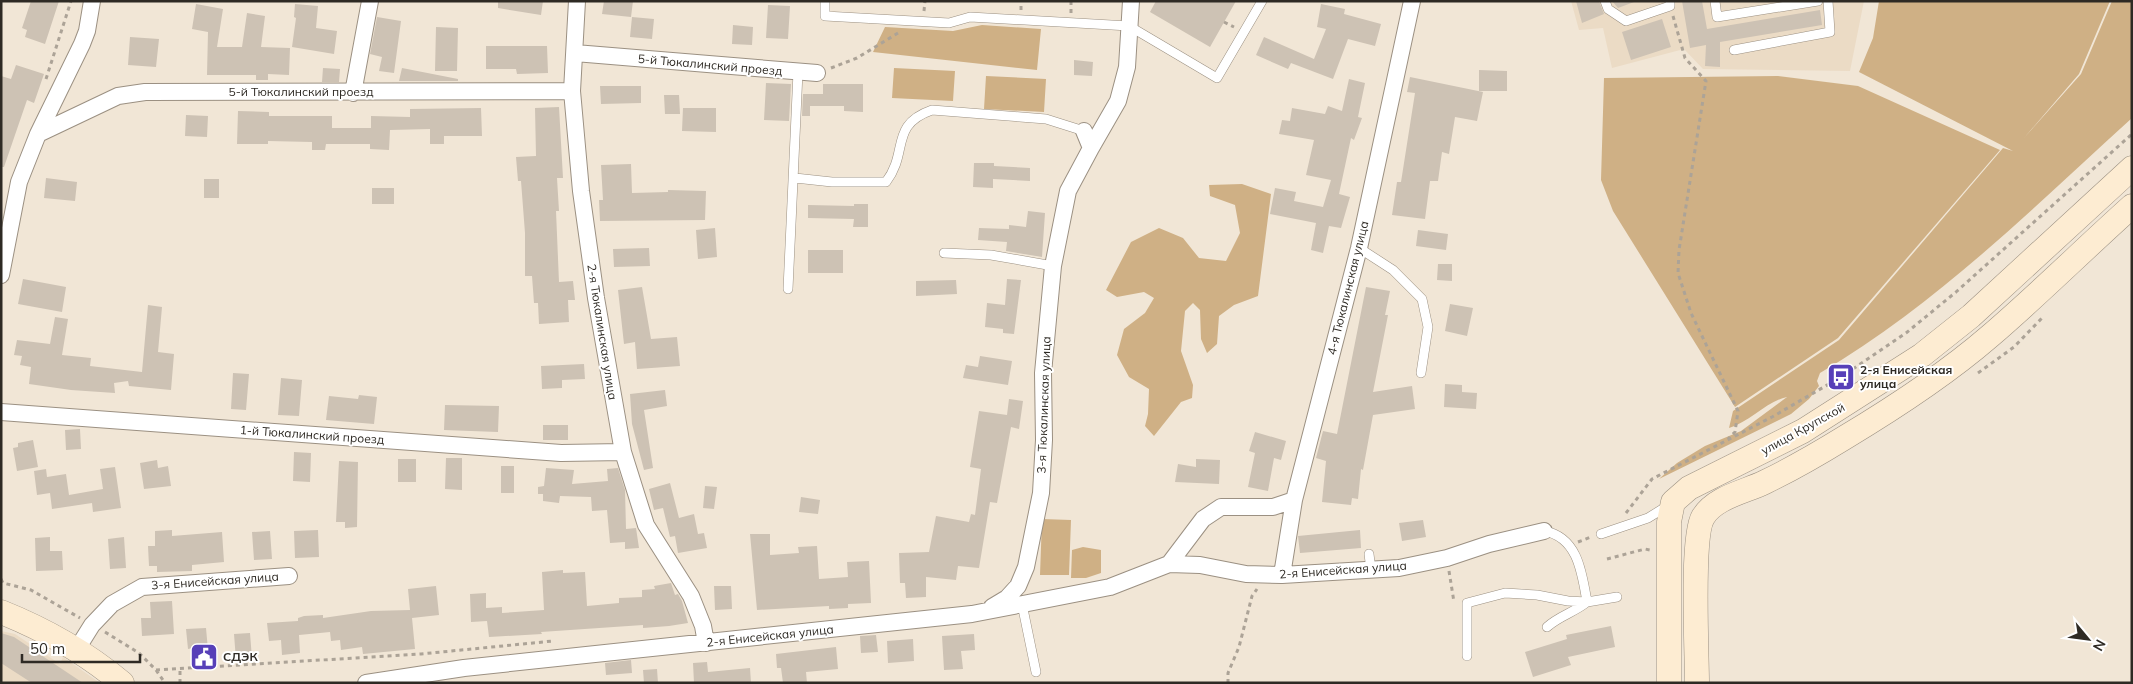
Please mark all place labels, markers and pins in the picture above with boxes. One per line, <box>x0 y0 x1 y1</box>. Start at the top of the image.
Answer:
bus stop icon: 2-я Енисейская улица <box>1826 362 1856 392</box>
place label: 2-я Енисейская улица <box>1860 362 1952 391</box>
public building icon: СДЭК <box>189 642 219 672</box>
place label: СДЭК <box>223 649 258 664</box>

